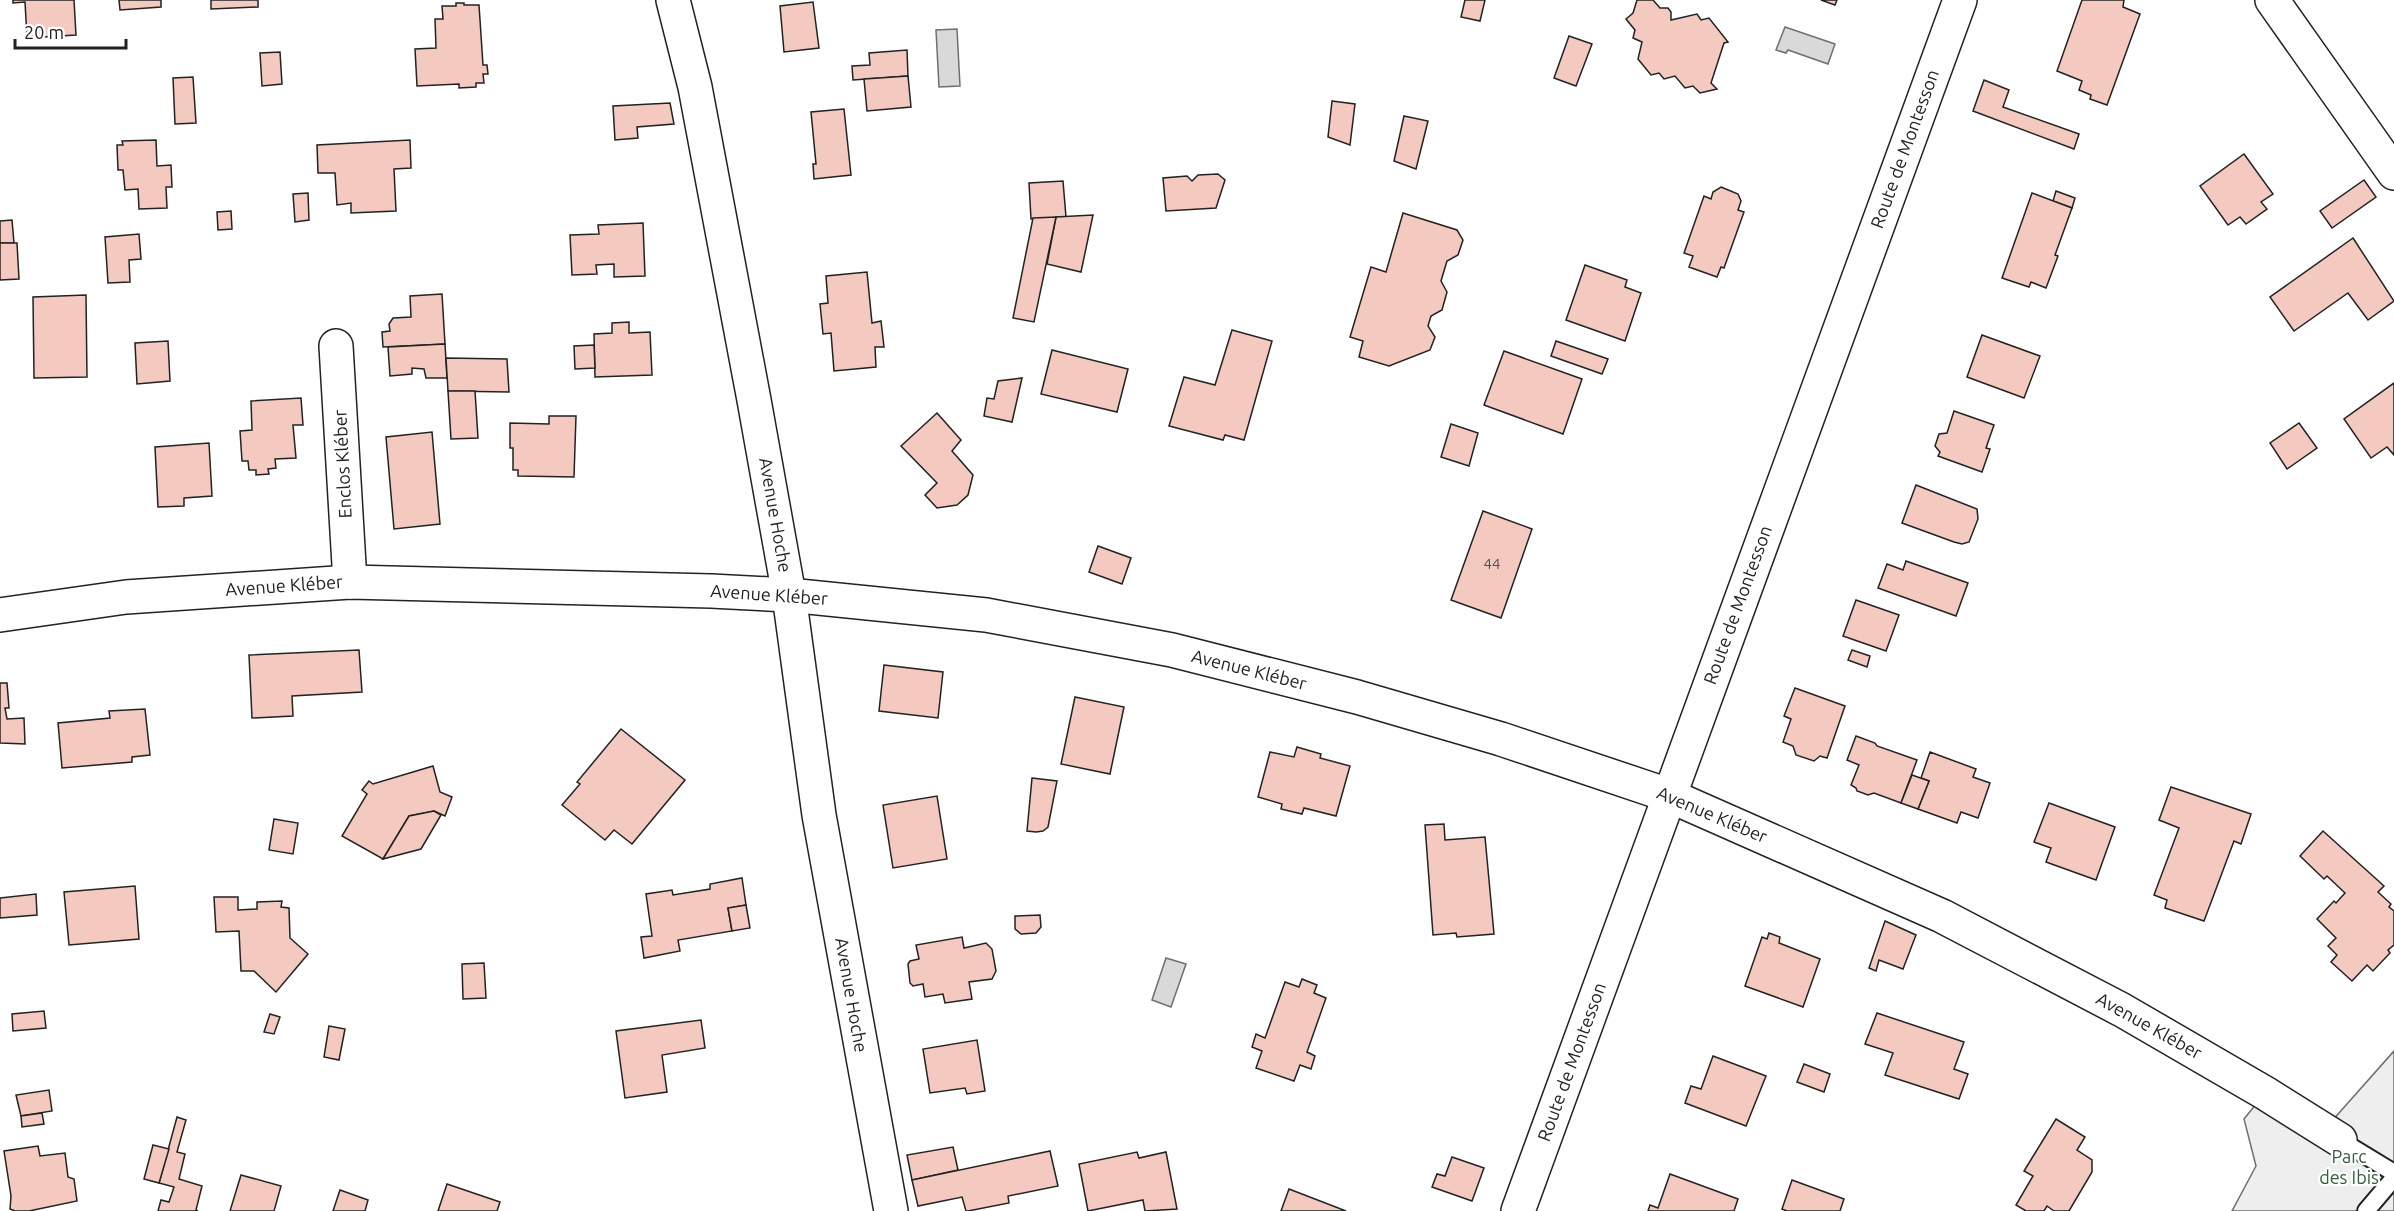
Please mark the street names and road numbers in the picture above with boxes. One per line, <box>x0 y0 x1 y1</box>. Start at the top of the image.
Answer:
street label: Route de Montesson <box>1866 67 1942 231</box>
street label: Enclos Kléber <box>329 409 355 519</box>
street label: Avenue Hoche <box>756 456 796 574</box>
street label: Route de Montesson <box>1699 523 1775 687</box>
street label: Avenue Kléber <box>225 571 343 599</box>
street label: Avenue Kléber <box>710 580 829 608</box>
street label: Avenue Kléber <box>1190 645 1309 693</box>
street label: Avenue Kléber <box>1654 782 1771 846</box>
street label: Avenue Hoche <box>832 936 872 1054</box>
street label: Route de Montesson <box>1533 980 1609 1144</box>
street label: Avenue Kléber <box>2093 988 2206 1062</box>

